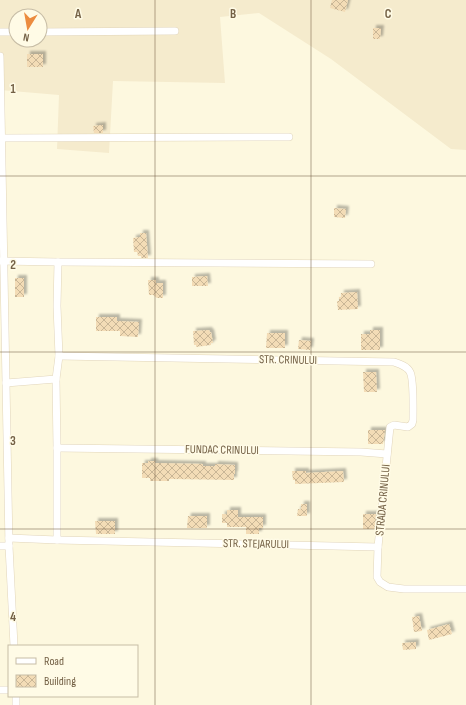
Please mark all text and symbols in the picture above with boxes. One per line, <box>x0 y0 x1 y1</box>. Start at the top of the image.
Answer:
text: A <box>74 6 82 22</box>
text: B <box>230 6 236 22</box>
text: C <box>385 6 392 22</box>
north arrow <box>8 8 48 48</box>
text: N <box>22 30 30 44</box>
text: 1 <box>10 81 16 97</box>
text: 2 <box>10 257 16 273</box>
street label: STR. CRINULUI <box>259 352 317 368</box>
text: 3 <box>10 433 16 449</box>
street label: FUNDAC CRINULUI <box>185 442 259 458</box>
street label: STRADA CRINULUI <box>372 464 394 536</box>
street label: STR. STEJARULUI <box>223 536 289 552</box>
text: 4 <box>10 609 16 625</box>
legend <box>8 645 138 697</box>
text: Road <box>44 654 64 669</box>
text: Building <box>44 674 76 689</box>

